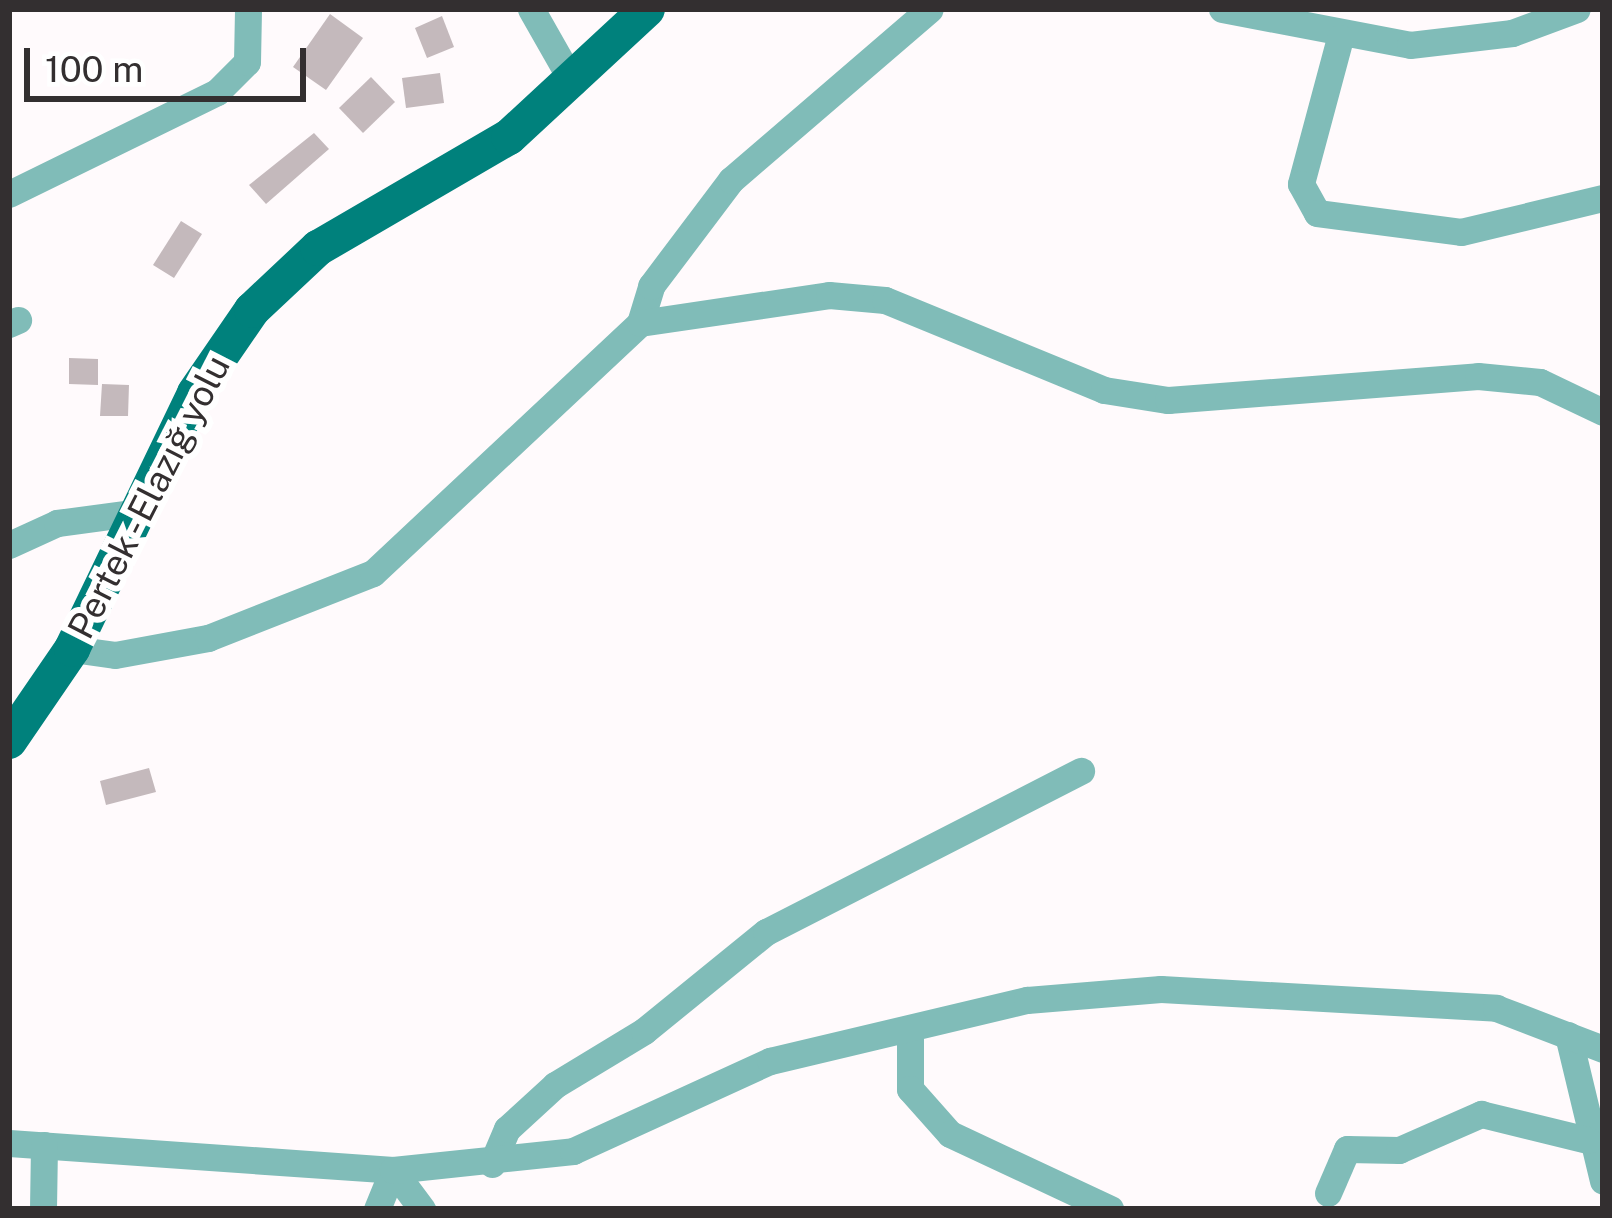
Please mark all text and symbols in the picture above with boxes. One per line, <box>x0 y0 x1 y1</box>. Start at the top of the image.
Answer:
scale bar <box>30 24 312 98</box>
text: 100 m <box>45 48 143 90</box>
street label: Pertek - Elazığ yolu <box>57 344 241 650</box>

